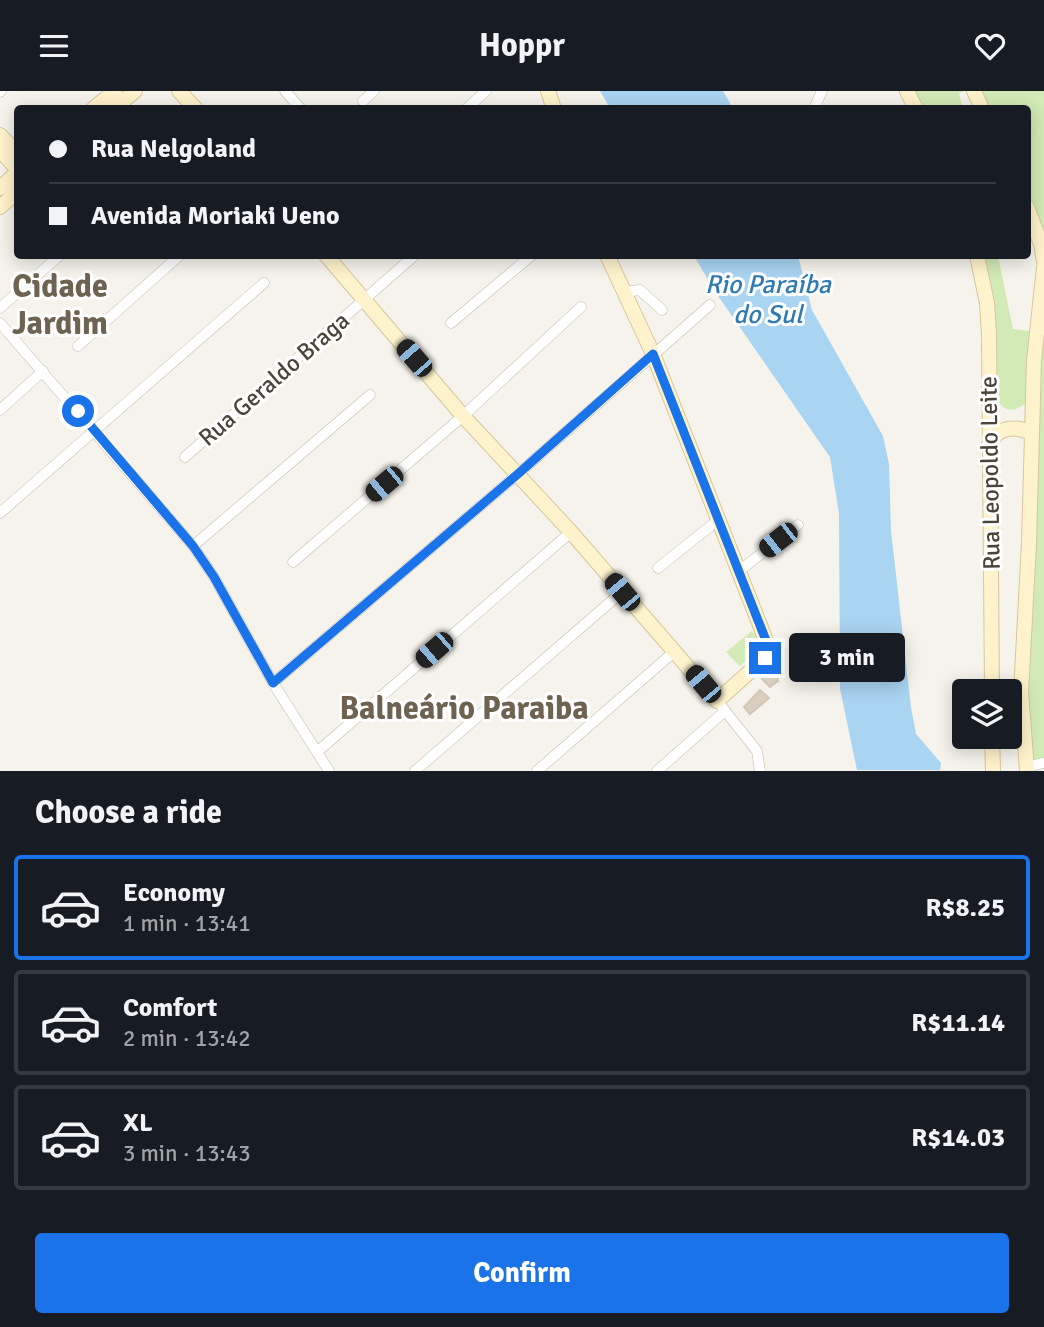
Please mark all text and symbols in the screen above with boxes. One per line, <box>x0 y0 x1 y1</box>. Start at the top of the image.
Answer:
text: Hoppr <box>479 26 565 65</box>
icon: menu <box>35 27 73 65</box>
icon: heart <box>971 27 1009 65</box>
text: Rua Nelgoland <box>91 133 256 165</box>
text: Avenida Moriaki Ueno <box>91 200 340 232</box>
district label: Cidade Jardim <box>12 267 108 343</box>
water label: Rio Paraíba do Sul <box>705 269 832 331</box>
street label: Rua Geraldo Braga <box>193 305 355 453</box>
car <box>393 335 436 381</box>
street label: Rua Leopoldo Leite <box>973 376 1007 570</box>
route start <box>62 395 94 427</box>
car <box>362 462 407 506</box>
car <box>755 519 802 561</box>
car <box>601 569 644 615</box>
car <box>412 628 457 672</box>
callout: 3 min <box>790 633 905 683</box>
route end <box>749 642 781 674</box>
text: 3 min <box>819 643 875 672</box>
car <box>682 661 725 707</box>
map controls <box>952 679 1022 749</box>
button: layers <box>952 679 1022 749</box>
district label: Balneário Paraiba <box>339 689 589 728</box>
text: Choose a ride <box>35 793 222 832</box>
icon: car <box>39 876 102 939</box>
text: Economy <box>123 877 225 909</box>
text: R$8.25 <box>925 892 1005 924</box>
text: 1 min · 13:41 <box>123 909 251 938</box>
icon: car <box>39 991 102 1054</box>
text: Comfort <box>123 992 217 1024</box>
text: R$11.14 <box>911 1007 1005 1039</box>
text: 2 min · 13:42 <box>123 1024 251 1053</box>
icon: car <box>39 1106 102 1169</box>
text: XL <box>123 1107 153 1139</box>
text: R$14.03 <box>911 1122 1005 1154</box>
text: 3 min · 13:43 <box>123 1139 251 1168</box>
button: Confirm <box>35 1233 1009 1313</box>

